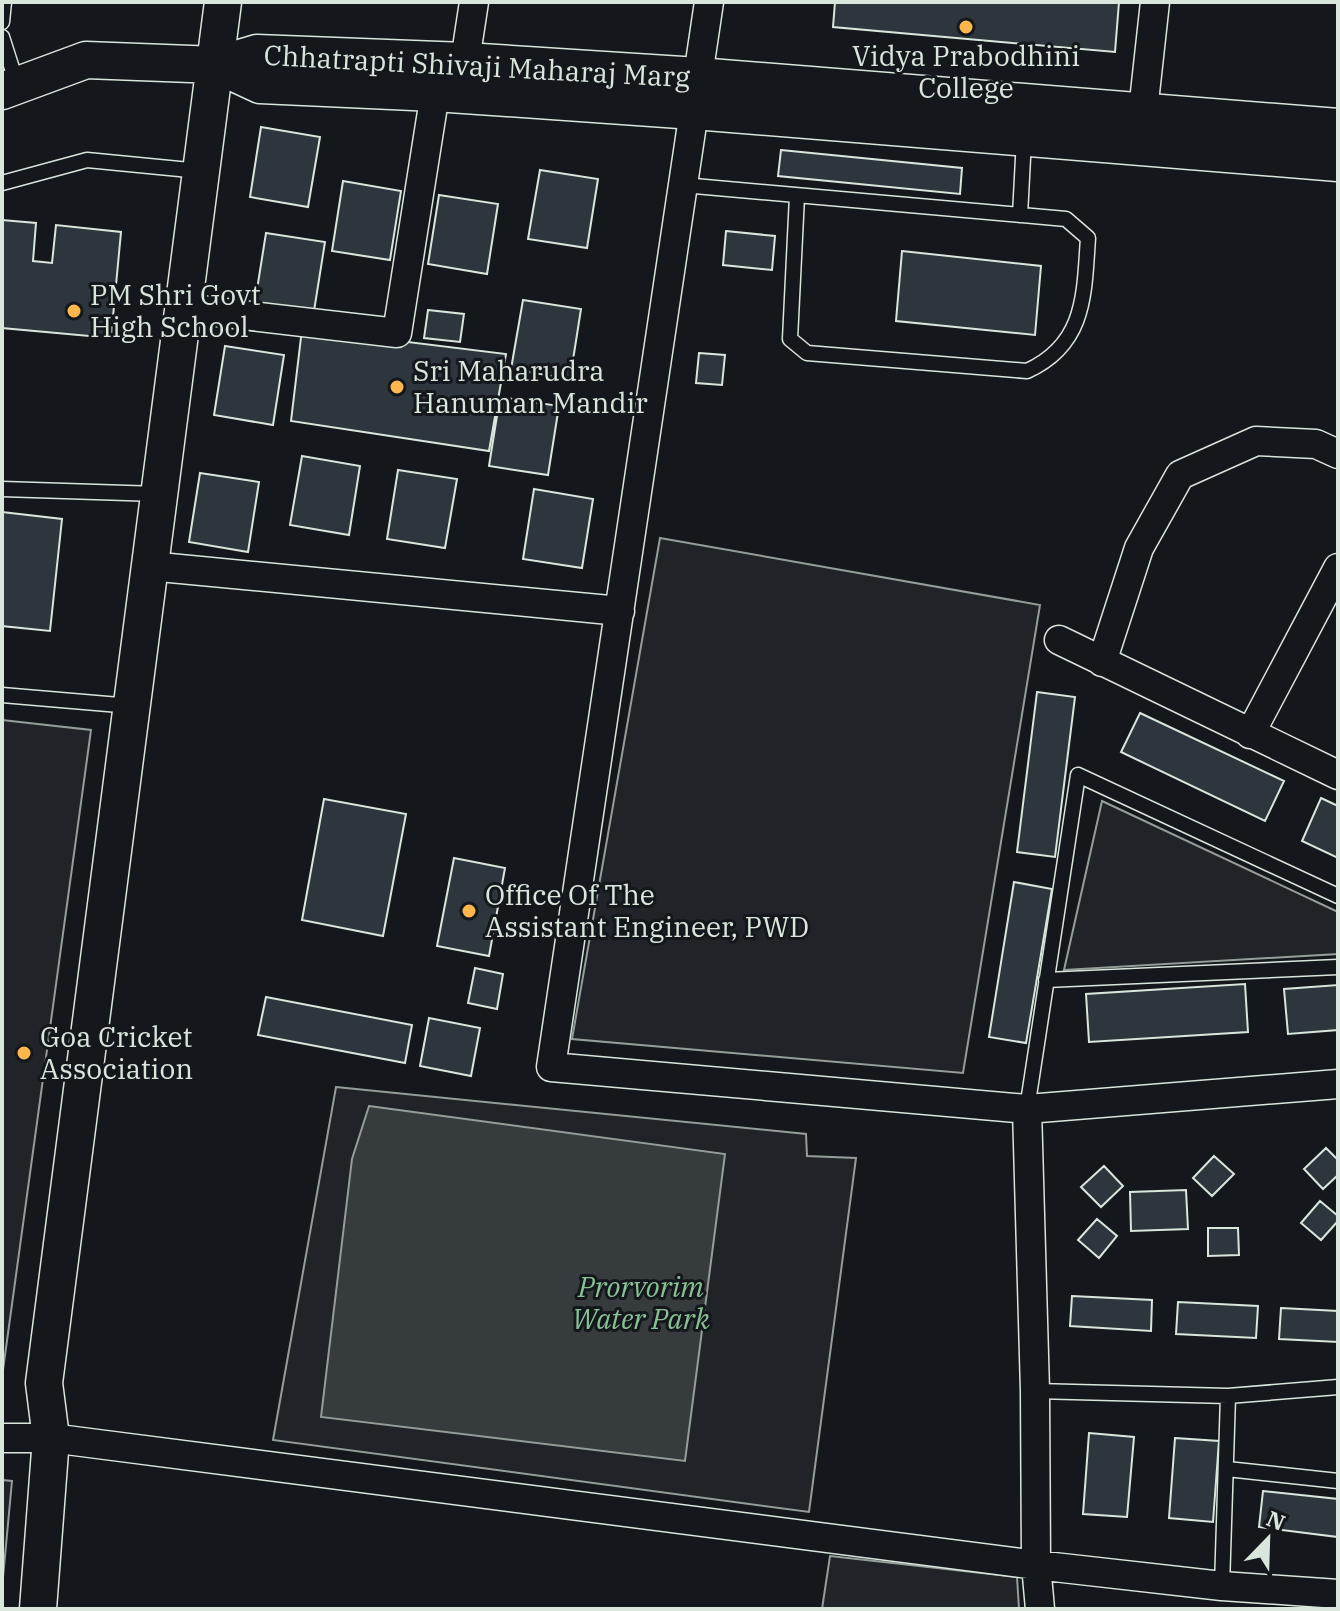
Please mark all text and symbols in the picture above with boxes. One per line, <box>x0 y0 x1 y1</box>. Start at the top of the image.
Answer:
marker: Vidya Prabodhini College <box>957 18 975 36</box>
street label: Chhatrapti Shivaji Maharaj Marg <box>263 36 691 95</box>
place label: Vidya Prabodhini College <box>852 37 1080 106</box>
place label: PM Shri Govt High School <box>90 276 261 345</box>
marker: PM Shri Govt High School <box>65 302 83 320</box>
place label: Sri Maharudra Hanuman Mandir <box>413 352 648 421</box>
marker: Sri Maharudra Hanuman Mandir <box>388 378 406 396</box>
place label: Office Of The Assistant Engineer, PWD <box>485 876 809 945</box>
marker: Office Of The Assistant Engineer, PWD <box>460 902 478 920</box>
place label: Goa Cricket Association <box>40 1018 193 1087</box>
marker: Goa Cricket Association <box>15 1044 33 1062</box>
park label: Prorvorim Water Park <box>572 1268 710 1337</box>
north arrow <box>1228 1499 1308 1579</box>
text: N <box>1262 1503 1290 1537</box>

